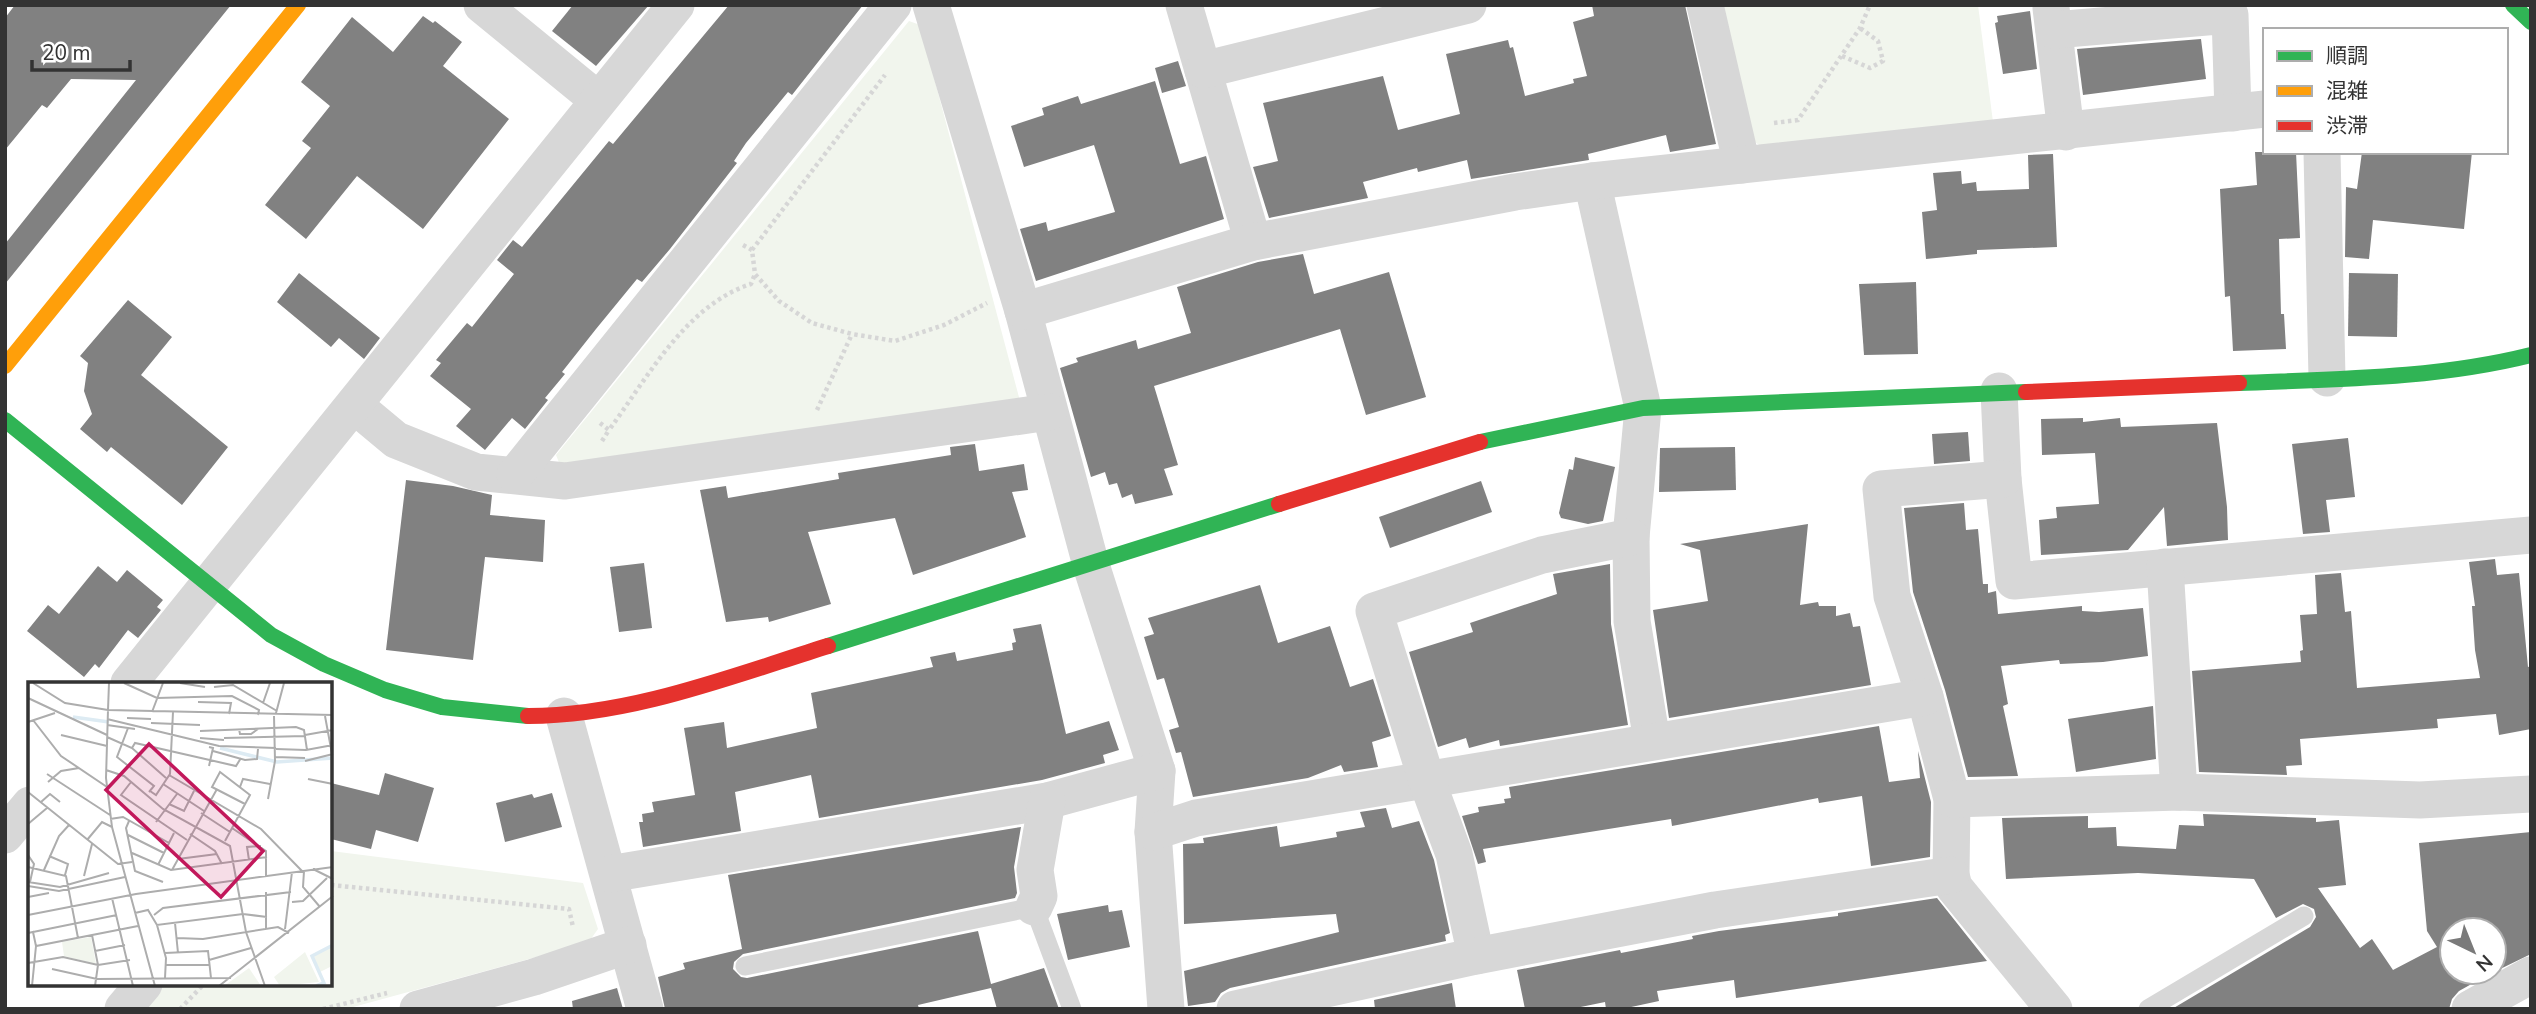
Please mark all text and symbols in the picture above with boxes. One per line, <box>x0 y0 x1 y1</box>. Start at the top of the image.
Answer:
scale bar <box>32 28 130 72</box>
legend <box>2263 28 2508 154</box>
text: 20 m <box>42 39 91 67</box>
text: 順調 <box>2326 42 2368 70</box>
text: 混雑 <box>2326 77 2368 105</box>
text: 渋滞 <box>2326 112 2368 140</box>
inset map <box>28 682 332 986</box>
north arrow <box>2438 916 2508 986</box>
text: N <box>2470 948 2498 977</box>

